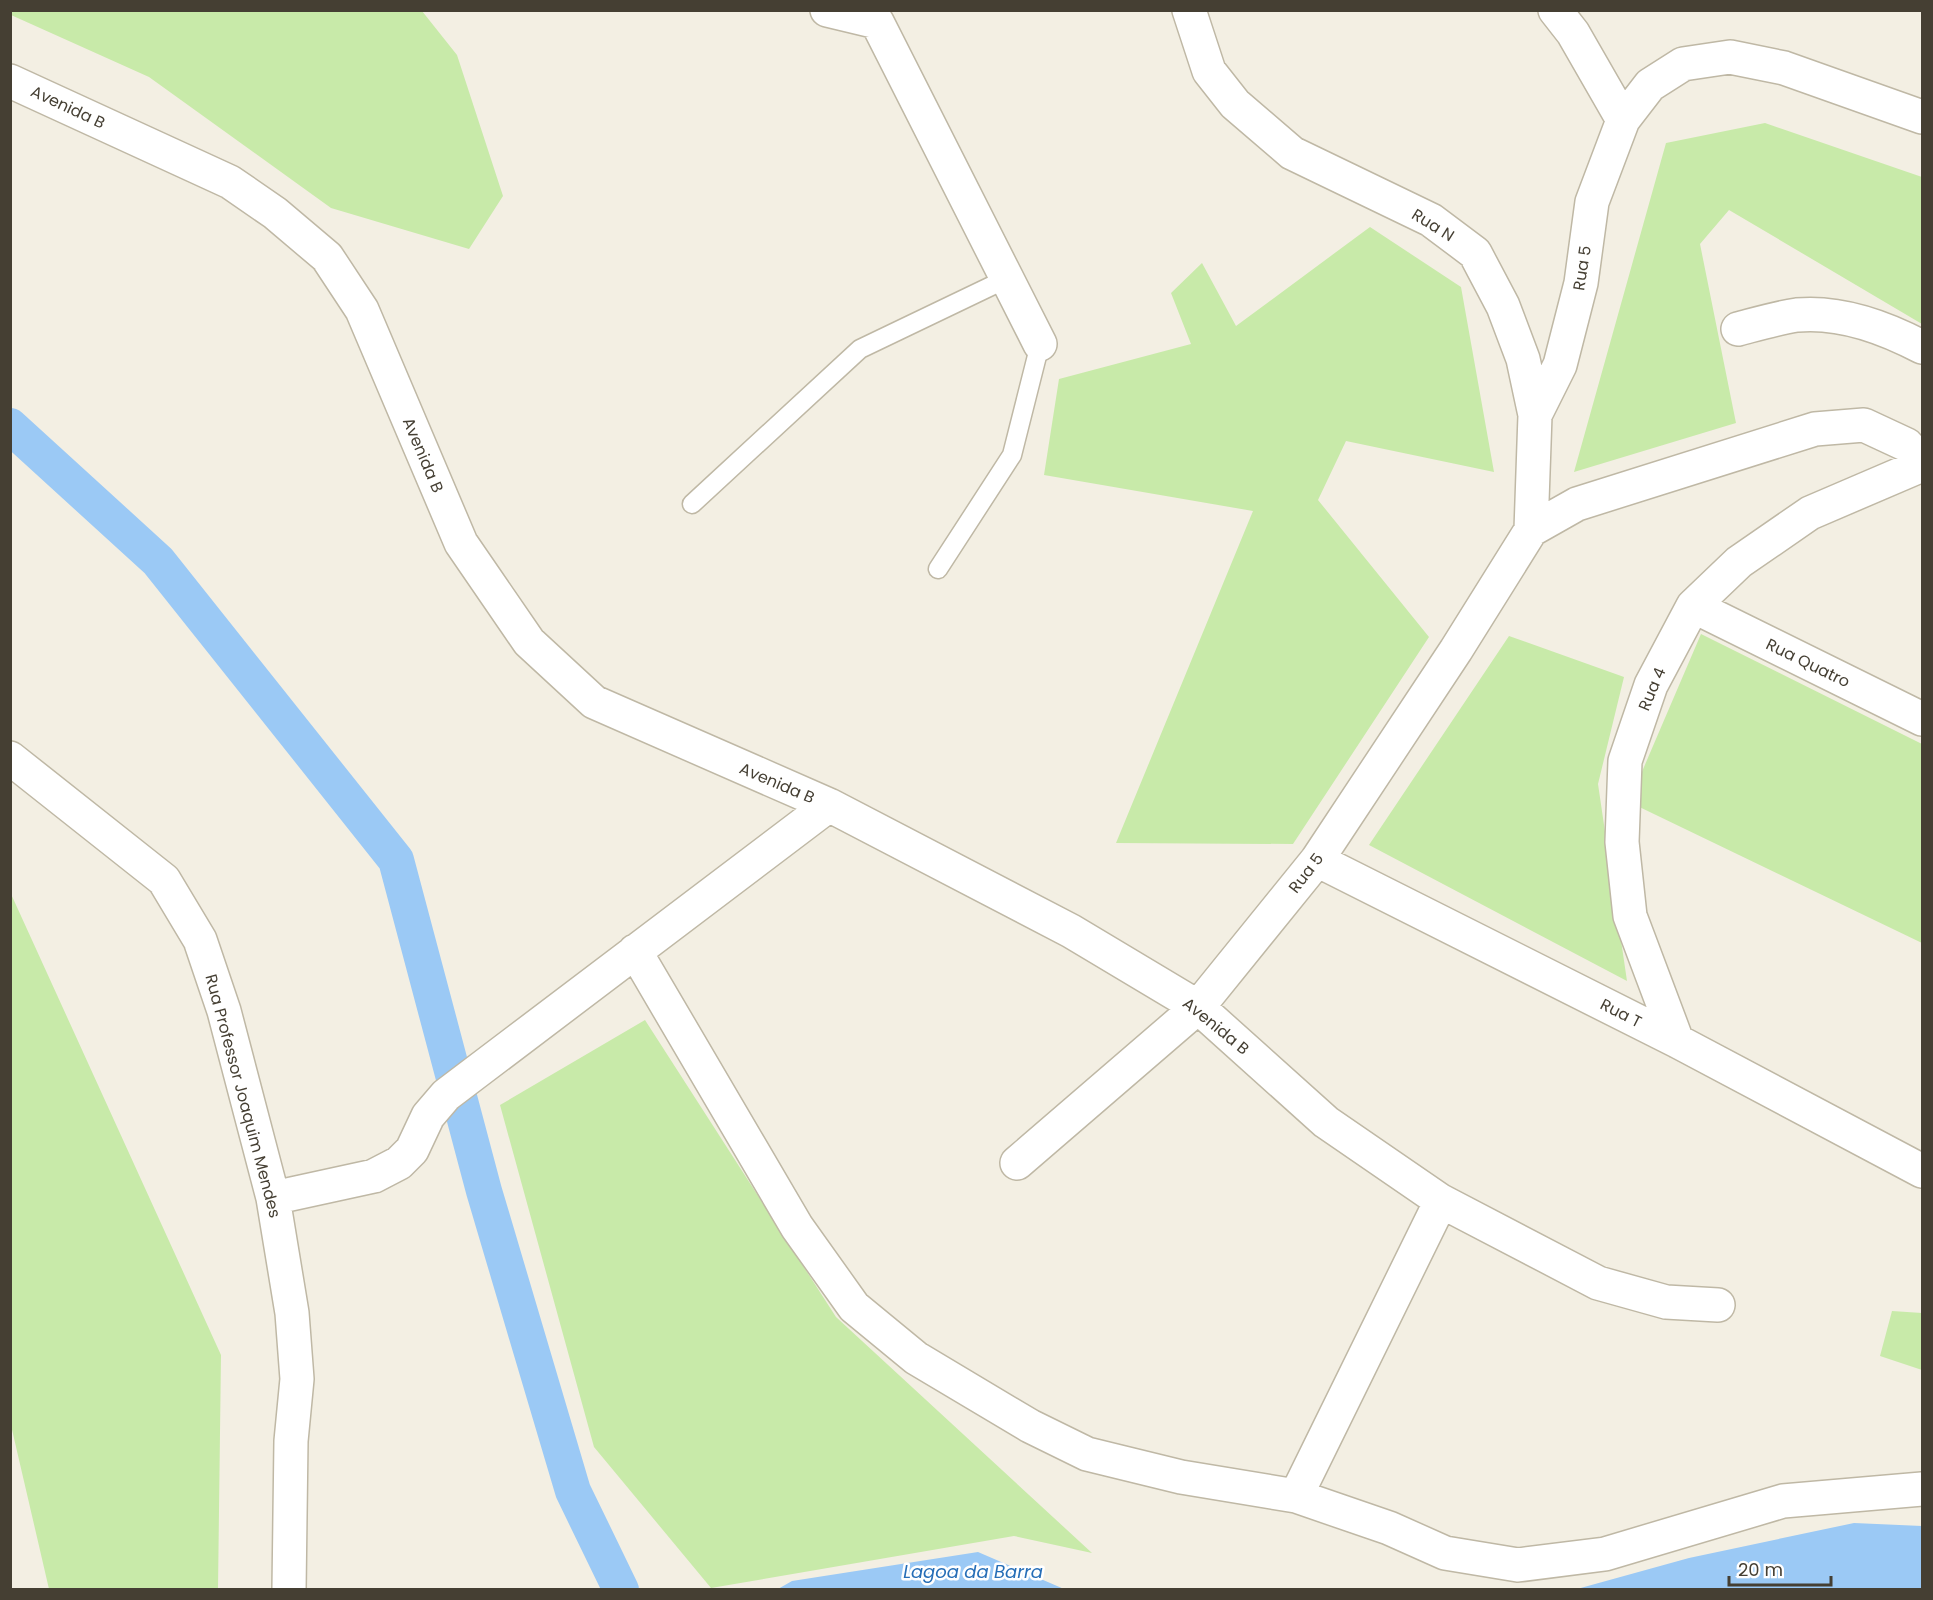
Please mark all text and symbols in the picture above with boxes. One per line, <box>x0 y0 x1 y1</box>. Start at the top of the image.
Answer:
street label: Avenida B <box>27 80 109 134</box>
street label: Rua N <box>1407 203 1459 247</box>
street label: Rua 5 <box>1567 244 1597 292</box>
street label: Avenida B <box>397 414 449 496</box>
street label: Rua Quatro <box>1762 633 1854 693</box>
street label: Rua 4 <box>1633 664 1671 714</box>
street label: Avenida B <box>736 757 818 809</box>
street label: Rua 5 <box>1283 848 1329 898</box>
street label: Rua Professor Joaquim Mendes <box>199 972 287 1220</box>
street label: Avenida B <box>1178 992 1254 1060</box>
street label: Rua T <box>1596 993 1646 1033</box>
scale bar <box>1729 1549 1831 1587</box>
text: 20 m <box>1738 1557 1783 1582</box>
water label: Lagoa da Barra <box>903 1559 1043 1584</box>

